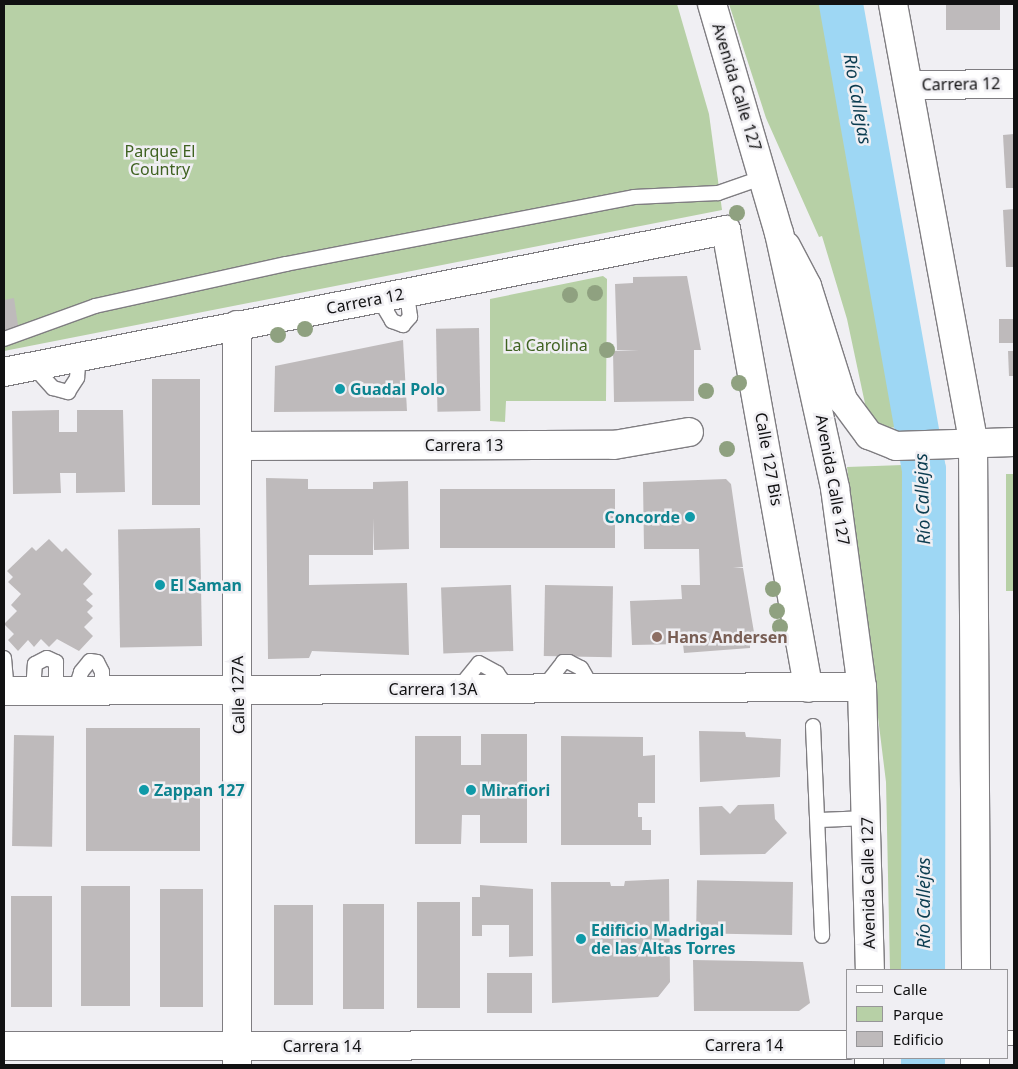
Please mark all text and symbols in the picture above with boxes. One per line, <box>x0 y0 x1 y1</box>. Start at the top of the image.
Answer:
street label: Avenida Calle 127 <box>708 21 766 153</box>
water label: Río Callejas <box>839 52 877 146</box>
street label: Carrera 12 <box>921 74 1001 94</box>
park label: Parque El Country <box>125 141 195 179</box>
street label: Carrera 12 <box>325 284 405 318</box>
park label: La Carolina <box>504 335 588 355</box>
place label: Guadal Polo <box>350 379 445 399</box>
marker: Guadal Polo <box>334 383 346 395</box>
street label: Calle 127 Bis <box>751 411 787 507</box>
street label: Avenida Calle 127 <box>812 413 854 547</box>
street label: Carrera 13 <box>425 435 503 455</box>
water label: Río Callejas <box>910 453 934 545</box>
place label: Concorde <box>605 507 680 527</box>
marker: Concorde <box>684 511 696 523</box>
place label: El Saman <box>170 575 242 595</box>
marker: El Saman <box>154 579 166 591</box>
place label: Hans Andersen <box>667 627 788 647</box>
marker: Hans Andersen <box>651 631 663 643</box>
street label: Calle 127A <box>228 656 248 734</box>
street label: Carrera 13A <box>389 679 477 699</box>
place label: Zappan 127 <box>154 780 245 800</box>
place label: Mirafiori <box>481 780 550 800</box>
marker: Zappan 127 <box>138 784 150 796</box>
marker: Mirafiori <box>465 784 477 796</box>
street label: Avenida Calle 127 <box>857 817 879 949</box>
water label: Río Callejas <box>912 857 934 949</box>
place label: Edificio Madrigal de las Altas Torres <box>591 920 736 958</box>
marker: Edificio Madrigal de las Altas Torres <box>575 933 587 945</box>
legend <box>846 969 1008 1059</box>
text: Calle <box>893 979 927 999</box>
text: Parque <box>893 1004 943 1024</box>
text: Edificio <box>893 1029 944 1049</box>
street label: Carrera 14 <box>705 1035 783 1055</box>
street label: Carrera 14 <box>283 1036 361 1056</box>

